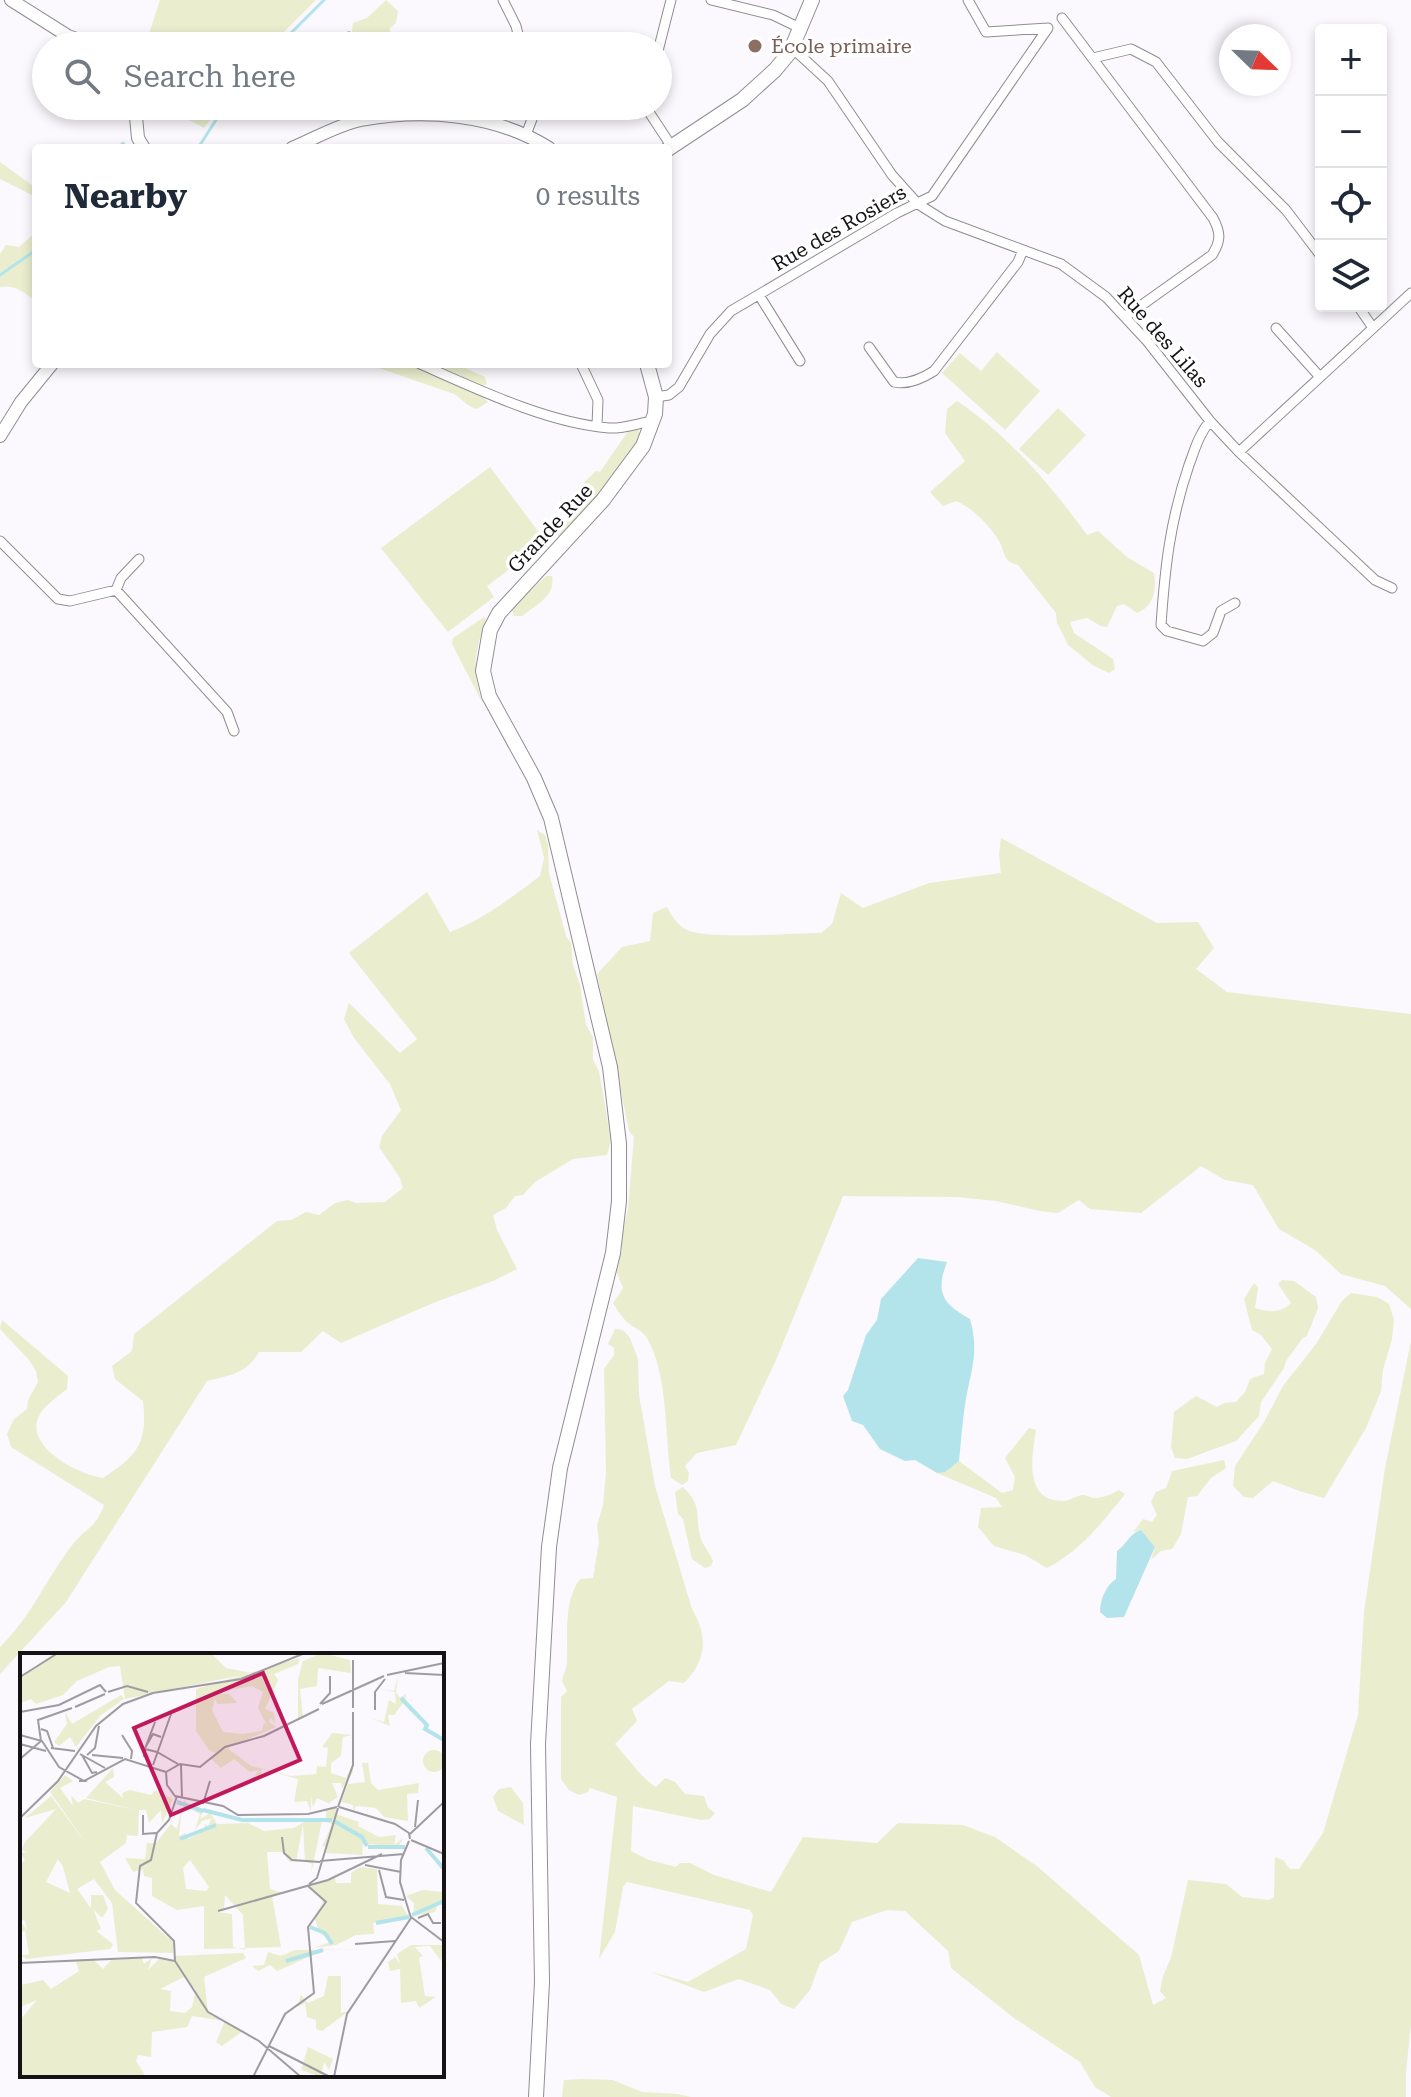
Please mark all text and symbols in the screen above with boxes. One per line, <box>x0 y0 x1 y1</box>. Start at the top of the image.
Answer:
north arrow <box>1219 24 1291 96</box>
map controls <box>1315 24 1387 312</box>
button: + <box>1315 24 1387 96</box>
search box <box>32 32 672 120</box>
place label: École primaire <box>771 34 912 58</box>
marker: École primaire <box>746 37 764 55</box>
icon: search <box>60 54 104 98</box>
text: Search here <box>124 59 296 94</box>
button: − <box>1315 96 1387 168</box>
button: locate <box>1315 168 1387 240</box>
text: Nearby <box>64 176 187 216</box>
street label: Rue des Rosiers <box>768 180 910 276</box>
text: 0 results <box>536 181 640 211</box>
button: layers <box>1315 240 1387 312</box>
street label: Rue des Lilas <box>1113 282 1213 392</box>
street label: Grande Rue <box>503 478 597 578</box>
inset map <box>20 1653 444 2077</box>

